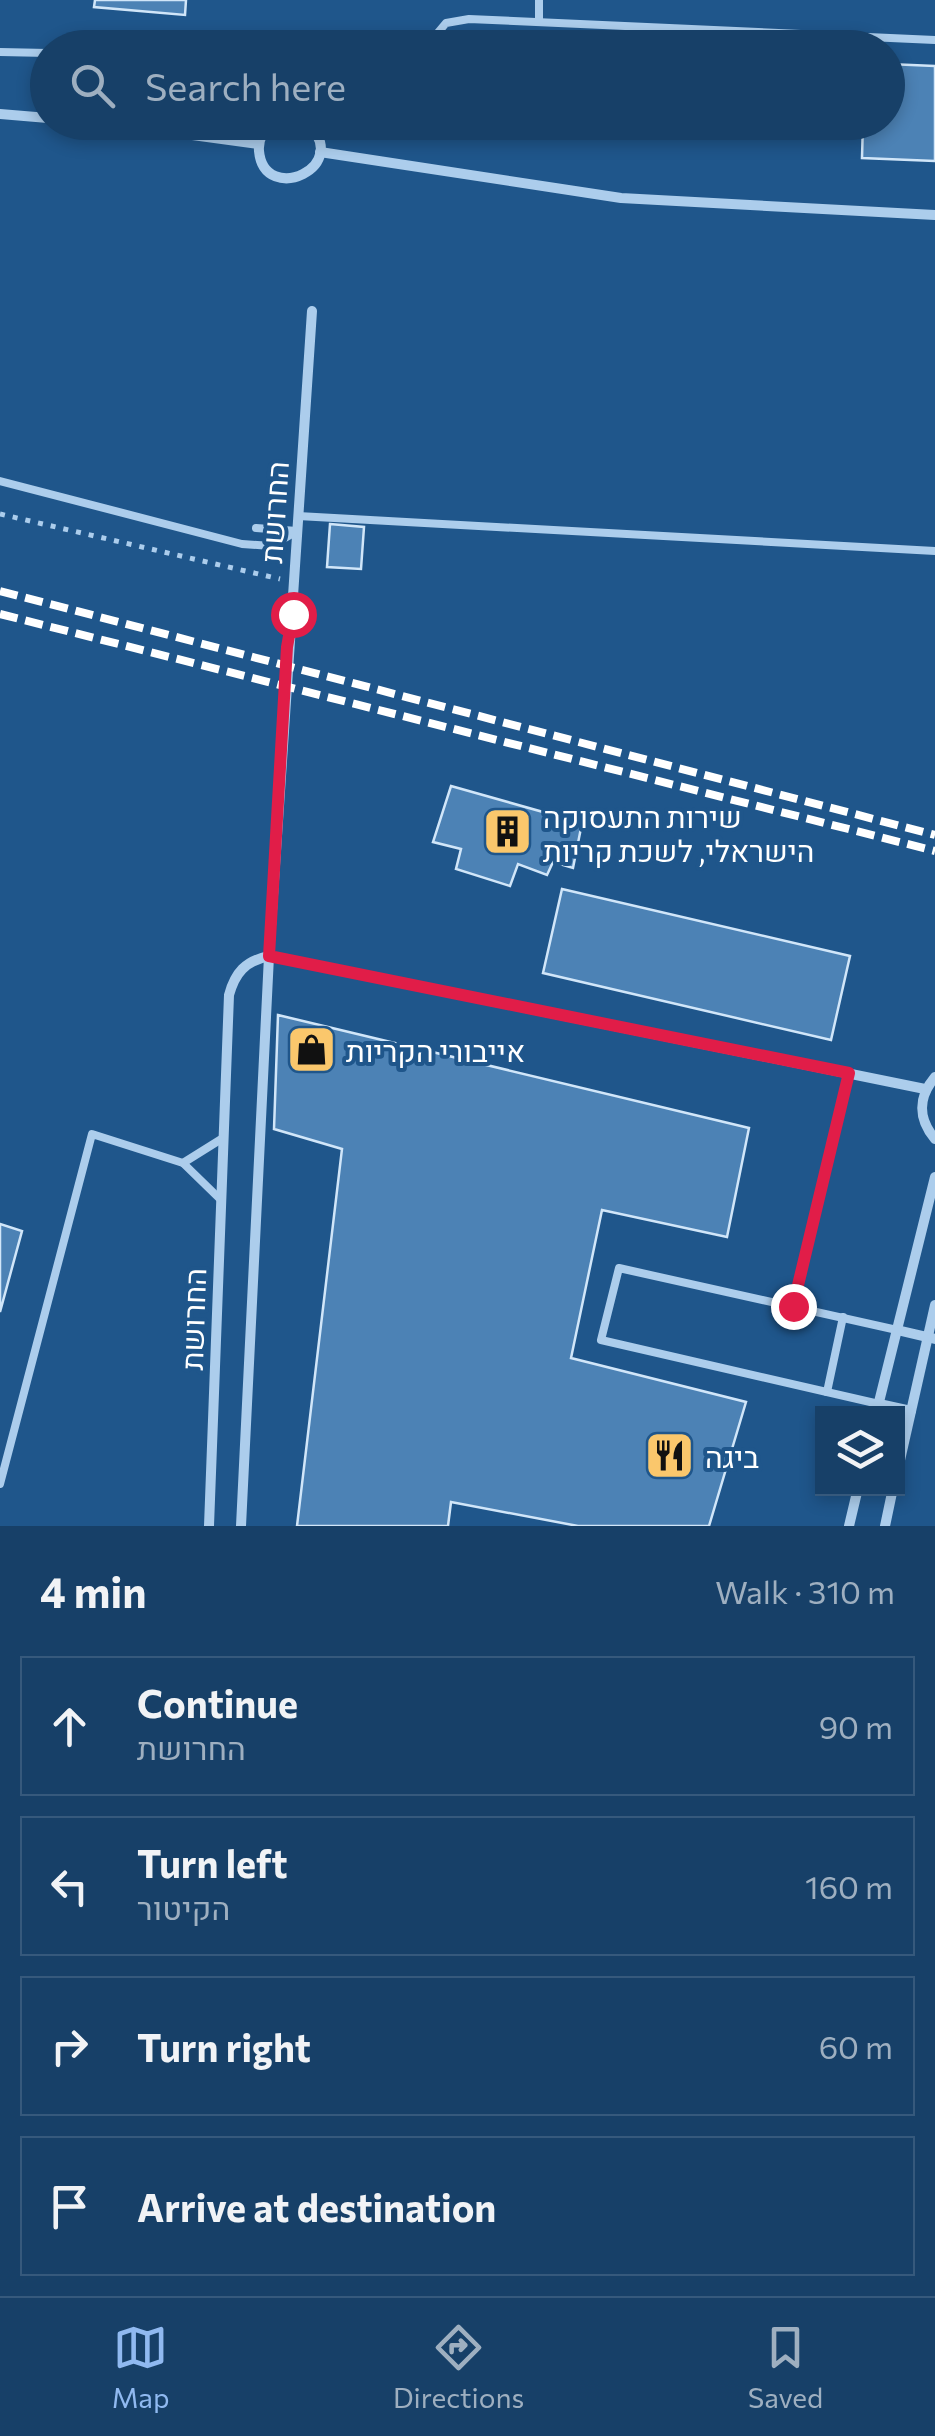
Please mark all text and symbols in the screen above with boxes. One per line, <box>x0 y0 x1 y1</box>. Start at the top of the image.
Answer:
search box <box>30 30 905 140</box>
icon: search <box>65 58 120 113</box>
text: Search here <box>145 62 346 109</box>
street label: החרושת <box>251 460 295 564</box>
route start <box>271 592 317 638</box>
place label: שירות התעסוקה הישראלי, לשכת קריות <box>543 797 814 868</box>
building icon: שירות התעסוקה הישראלי, לשכת קריות <box>482 806 534 858</box>
shop icon: אייבורי הקריות <box>285 1023 337 1075</box>
place label: אייבורי הקריות <box>346 1031 525 1068</box>
street label: החרושת <box>172 1267 212 1371</box>
route end <box>771 1284 817 1330</box>
map controls <box>815 1406 905 1496</box>
button: layers <box>815 1406 905 1496</box>
restaurant icon: ביגה <box>644 1429 696 1481</box>
place label: ביגה <box>705 1437 759 1474</box>
text: 4 min <box>40 1565 146 1617</box>
text: Walk · 310 m <box>715 1571 895 1611</box>
text: Continue <box>137 1679 298 1726</box>
icon: ahead <box>42 1699 97 1754</box>
text: 90 m <box>819 1706 893 1746</box>
text: החרושת <box>137 1727 246 1767</box>
text: Turn left <box>137 1839 288 1886</box>
icon: left <box>42 1859 97 1914</box>
text: 160 m <box>805 1866 893 1906</box>
text: הקיטור <box>137 1887 230 1927</box>
icon: right <box>42 2019 97 2074</box>
text: Turn right <box>137 2023 311 2070</box>
text: 60 m <box>819 2026 893 2066</box>
icon: arrive <box>42 2179 97 2234</box>
text: Arrive at destination <box>137 2183 496 2230</box>
tab: Map <box>112 2320 169 2414</box>
tab: Directions <box>393 2320 524 2414</box>
tab: Saved <box>748 2320 823 2414</box>

